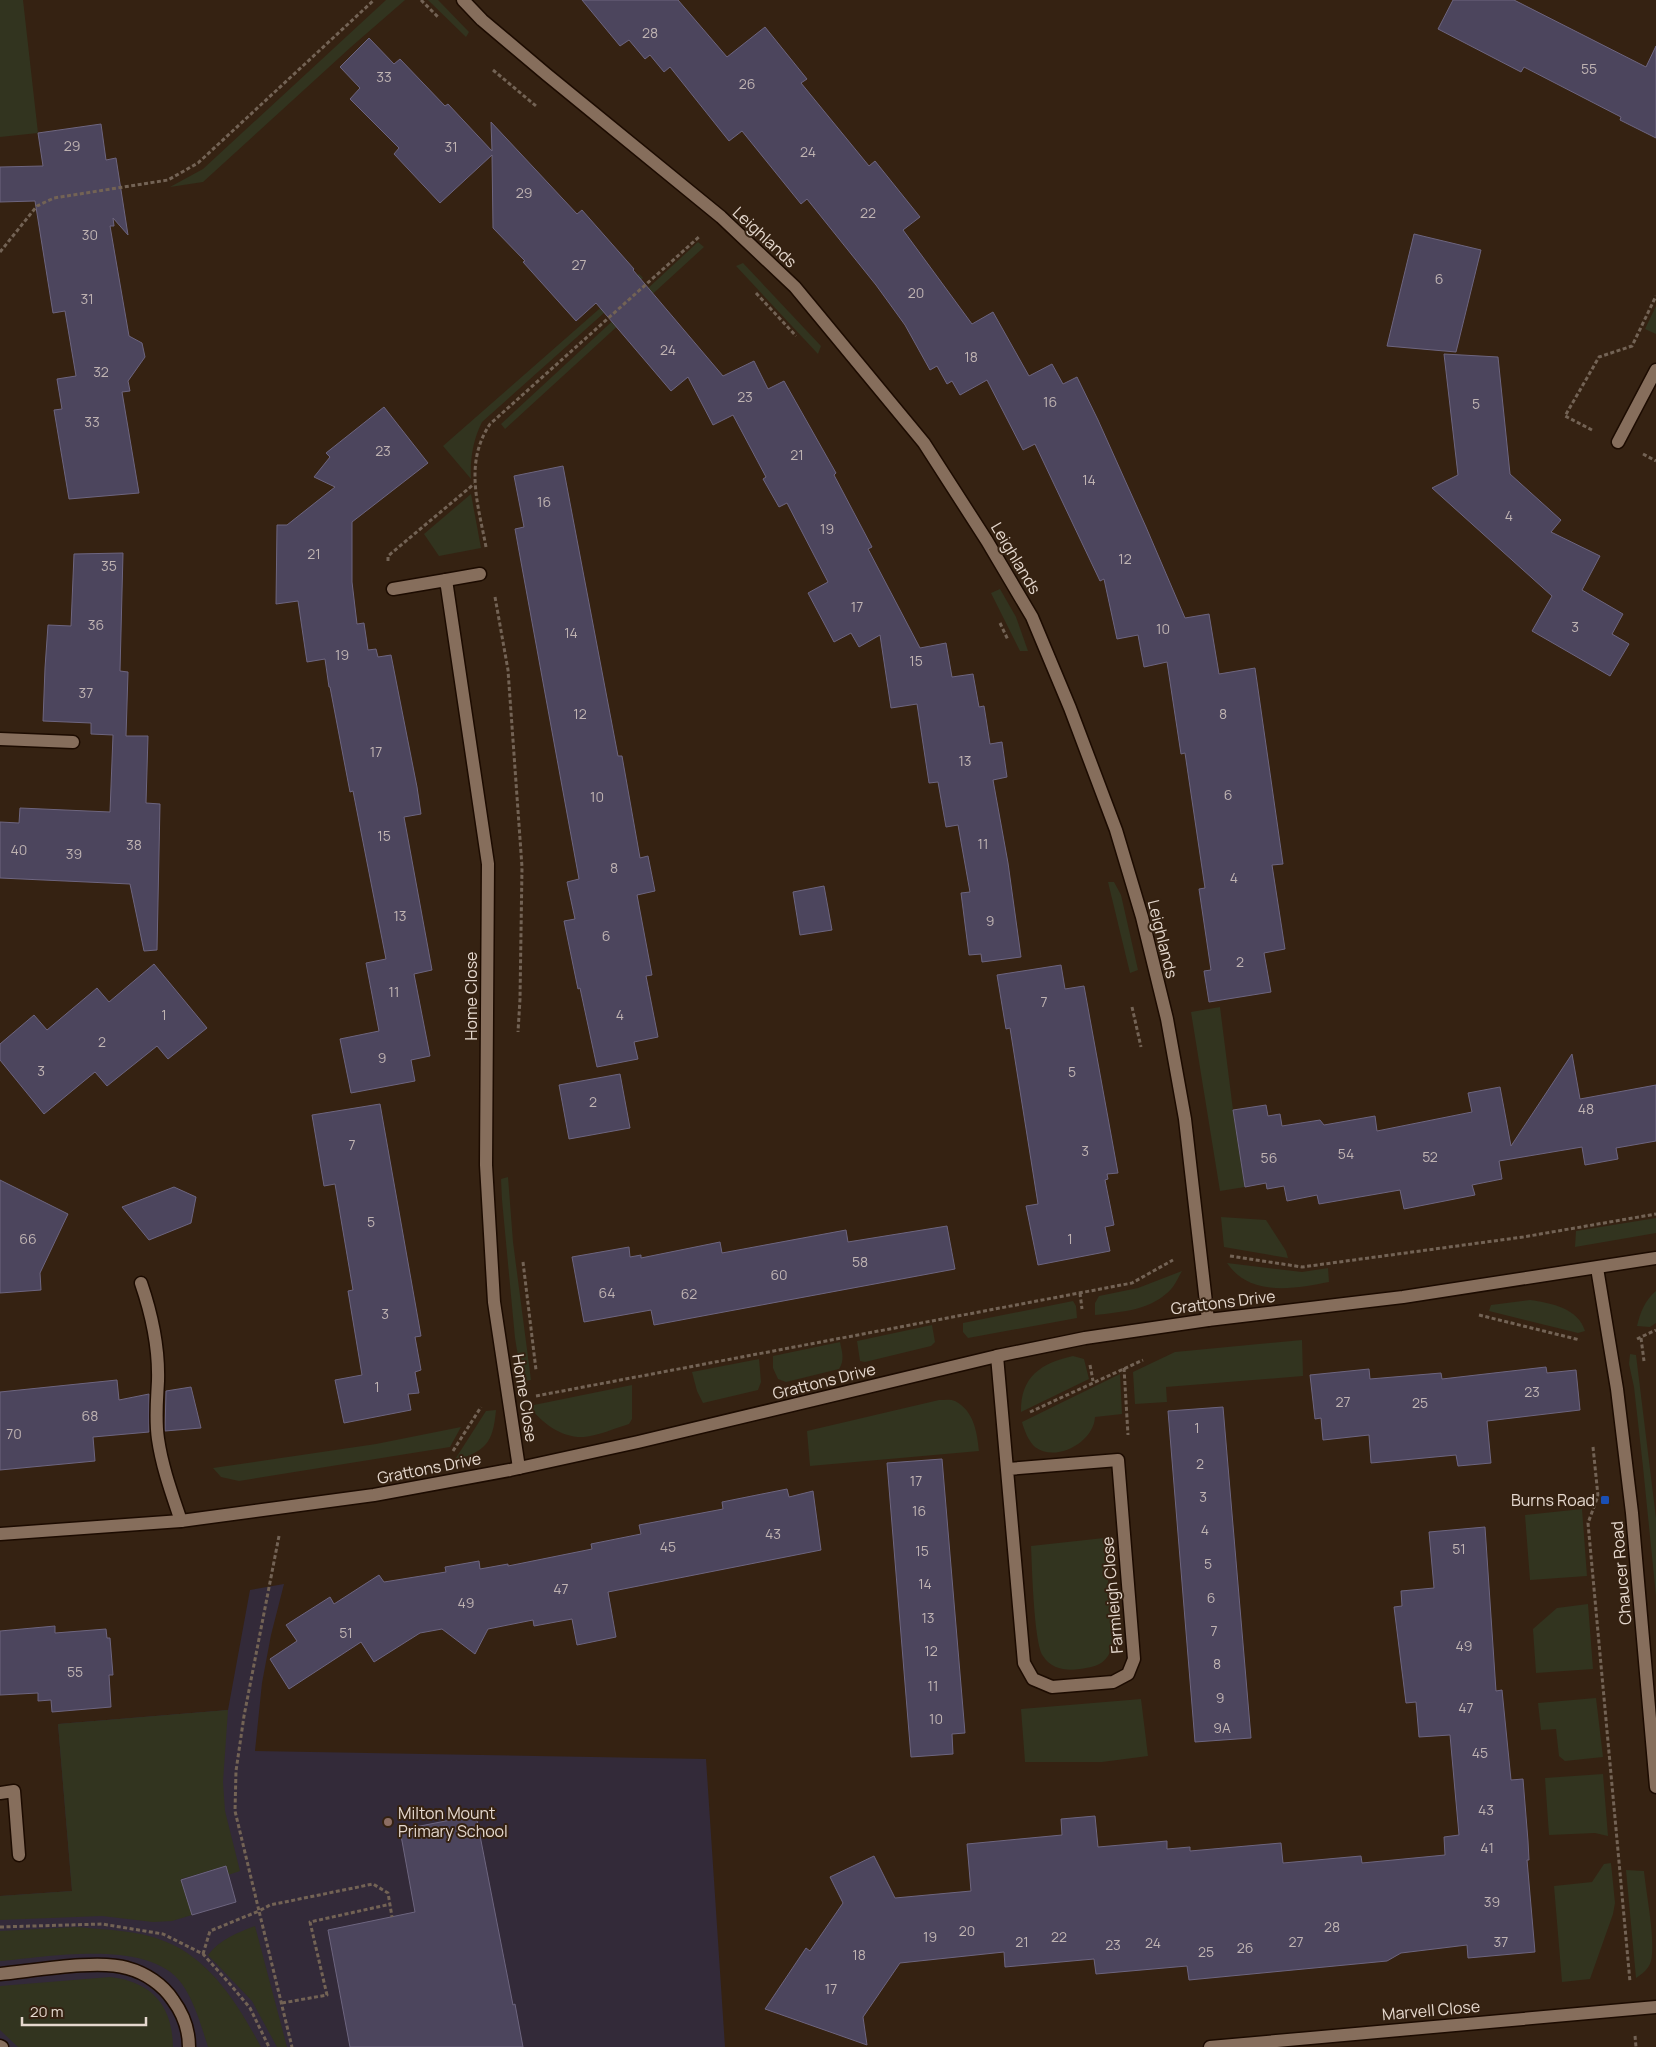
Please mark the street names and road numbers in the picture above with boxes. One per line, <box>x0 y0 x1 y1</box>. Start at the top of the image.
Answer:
street label: Leighlands <box>728 202 802 272</box>
street label: Leighlands <box>986 518 1046 598</box>
street label: Leighlands <box>1143 897 1183 981</box>
street label: Home Close <box>460 952 482 1040</box>
street label: Grattons Drive <box>1169 1285 1277 1319</box>
street label: Home Close <box>507 1352 543 1444</box>
street label: Grattons Drive <box>770 1358 878 1404</box>
street label: Grattons Drive <box>375 1447 483 1489</box>
street label: Chaucer Road <box>1606 1520 1636 1626</box>
street label: Farmleigh Close <box>1096 1536 1128 1654</box>
street label: Marvell Close <box>1381 1995 1481 2025</box>

